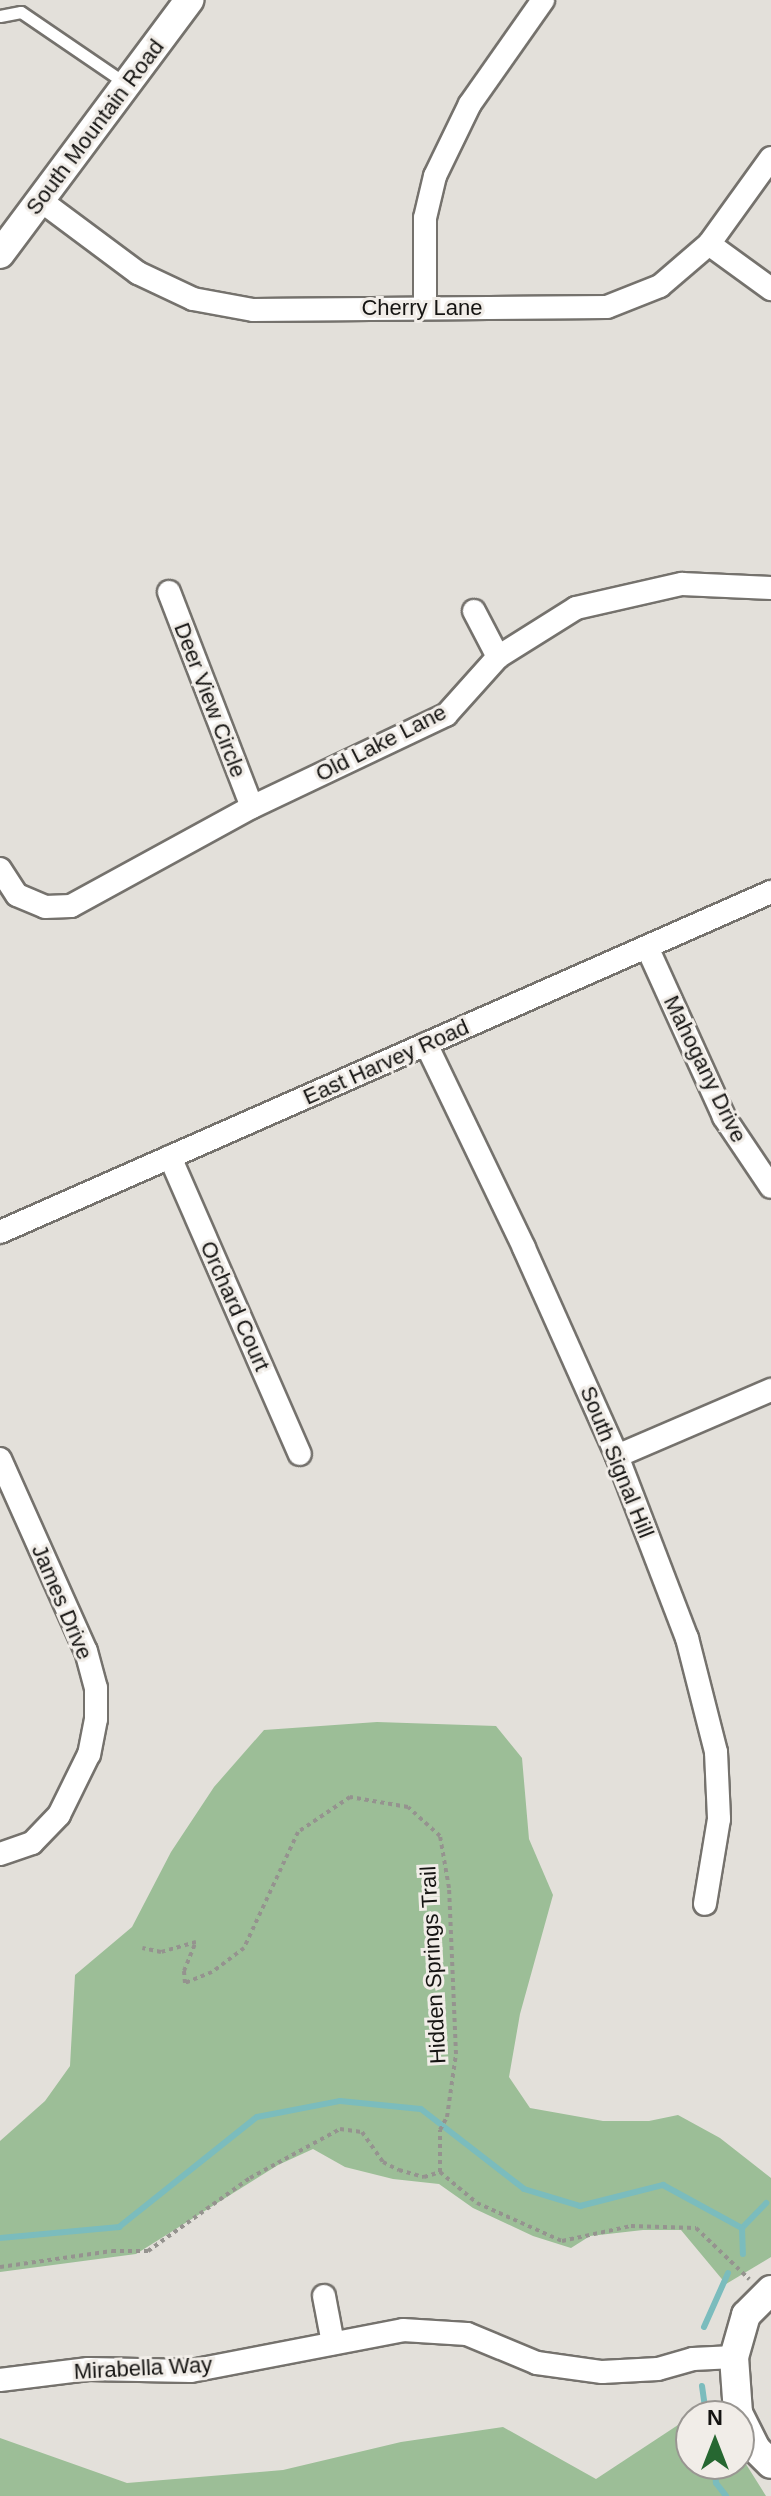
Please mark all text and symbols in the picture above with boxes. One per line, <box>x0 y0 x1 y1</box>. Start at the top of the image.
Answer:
street label: South Mountain Road <box>20 34 170 220</box>
street label: Cherry Lane <box>361 295 483 321</box>
street label: Deer View Circle <box>168 619 252 781</box>
street label: Old Lake Lane <box>311 699 451 787</box>
street label: Mahogany Drive <box>658 991 752 1147</box>
street label: East Harvey Road <box>299 1014 473 1110</box>
street label: Orchard Court <box>195 1237 275 1375</box>
street label: South Signal Hill <box>575 1382 659 1542</box>
street label: James Drive <box>26 1541 98 1663</box>
street label: Hidden Springs Trail <box>415 1865 451 2065</box>
street label: Mirabella Way <box>73 2351 213 2385</box>
north arrow <box>675 2400 755 2480</box>
text: N <box>707 2405 723 2430</box>

